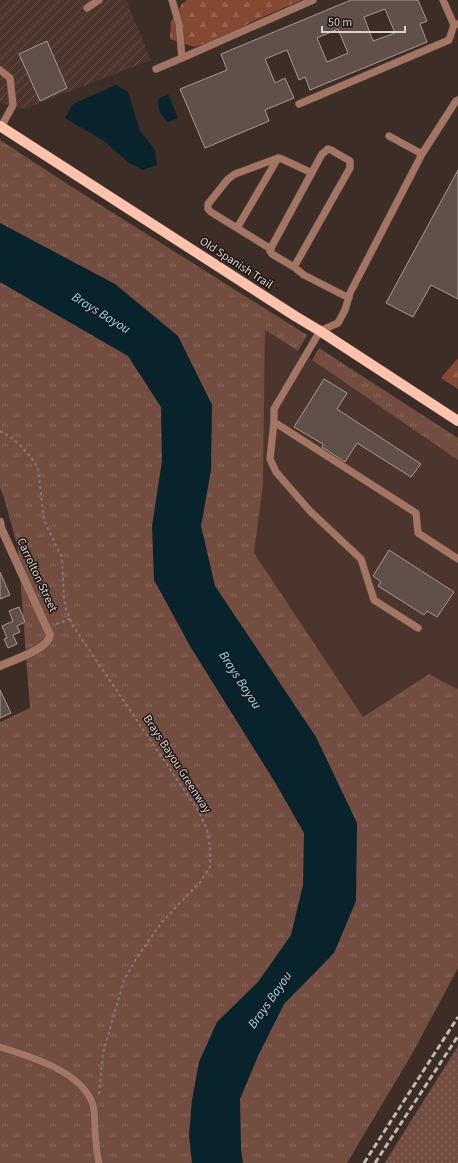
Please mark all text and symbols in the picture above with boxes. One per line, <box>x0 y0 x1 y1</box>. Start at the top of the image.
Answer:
scale bar <box>322 8 405 34</box>
text: 50 m <box>328 14 352 31</box>
street label: Old Spanish Trail <box>196 233 276 293</box>
water label: Brays Bayou <box>68 288 134 338</box>
street label: Carrolton Street <box>12 535 62 615</box>
water label: Brays Bayou <box>214 647 266 713</box>
street label: Brays Bayou Greenway <box>139 711 215 817</box>
water label: Brays Bayou <box>244 968 296 1032</box>

